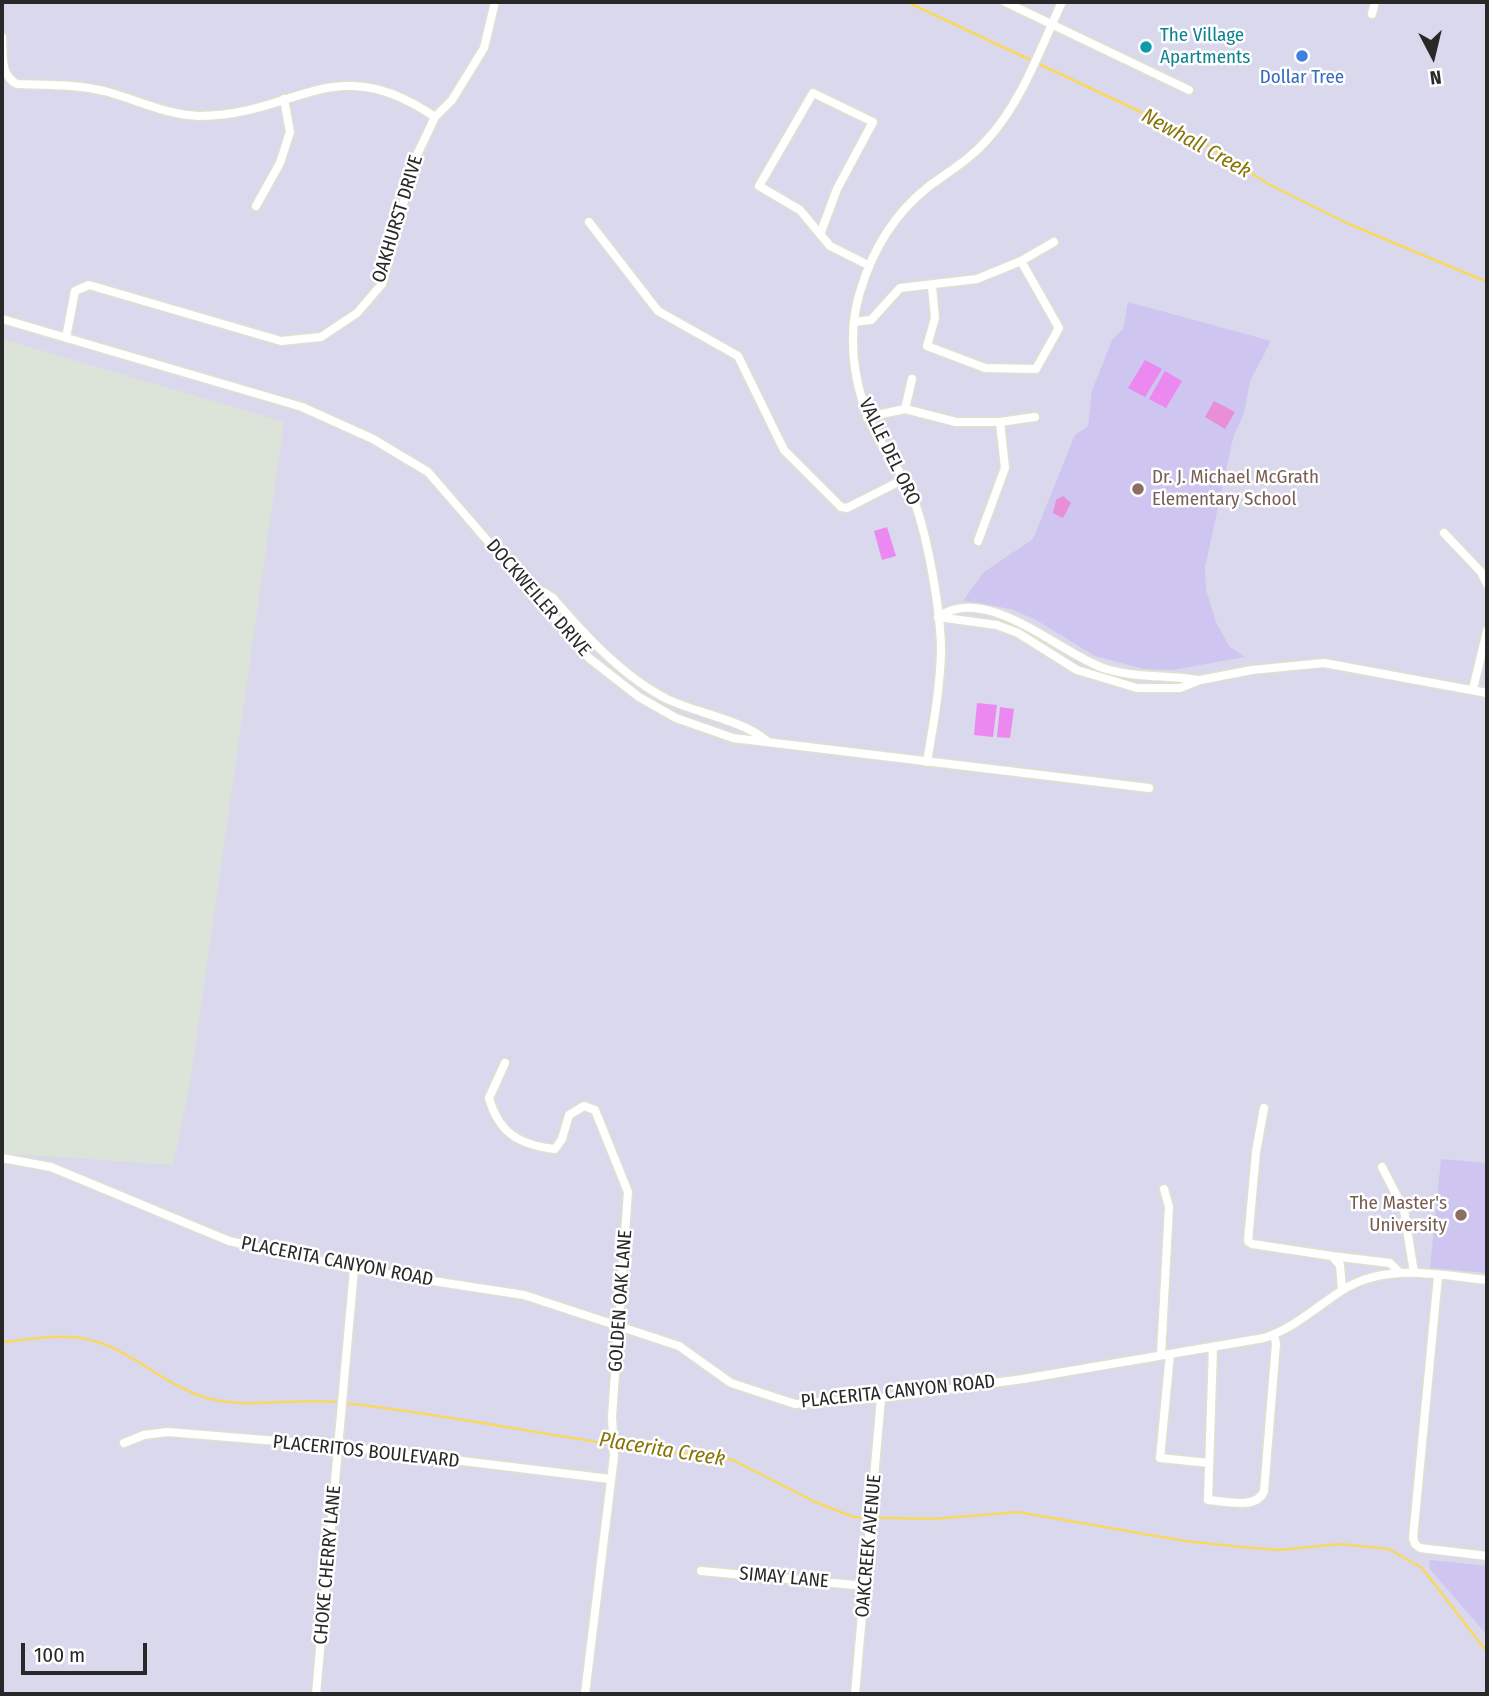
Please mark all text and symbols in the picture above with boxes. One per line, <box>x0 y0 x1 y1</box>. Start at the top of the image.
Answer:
north arrow <box>1398 21 1468 91</box>
place label: The Village Apartments <box>1160 25 1250 69</box>
marker: The Village Apartments <box>1138 39 1154 55</box>
marker: Dollar Tree <box>1294 48 1310 64</box>
text: N <box>1429 65 1443 89</box>
place label: Dollar Tree <box>1260 67 1344 89</box>
water label: Newhall Creek <box>1137 104 1255 184</box>
street label: OAKHURST DRIVE <box>368 153 428 285</box>
street label: VALLE DEL ORO <box>853 395 925 509</box>
place label: Dr. J. Michael McGrath Elementary School <box>1152 467 1319 511</box>
marker: Dr. J. Michael McGrath Elementary School <box>1130 481 1146 497</box>
street label: DOCKWEILER DRIVE <box>481 535 595 661</box>
place label: The Master's University <box>1350 1193 1447 1237</box>
marker: The Master's University <box>1453 1207 1469 1223</box>
street label: GOLDEN OAK LANE <box>605 1229 637 1373</box>
street label: PLACERITA CANYON ROAD <box>239 1232 435 1292</box>
street label: PLACERITA CANYON ROAD <box>800 1370 996 1414</box>
water label: Placerita Creek <box>597 1428 727 1472</box>
street label: PLACERITOS BOULEVARD <box>272 1431 460 1473</box>
street label: OAKCREEK AVENUE <box>851 1473 887 1619</box>
street label: CHOKE CHERRY LANE <box>310 1485 346 1645</box>
street label: SIMAY LANE <box>738 1563 830 1593</box>
scale bar <box>24 1630 150 1674</box>
text: 100 m <box>34 1642 85 1668</box>

